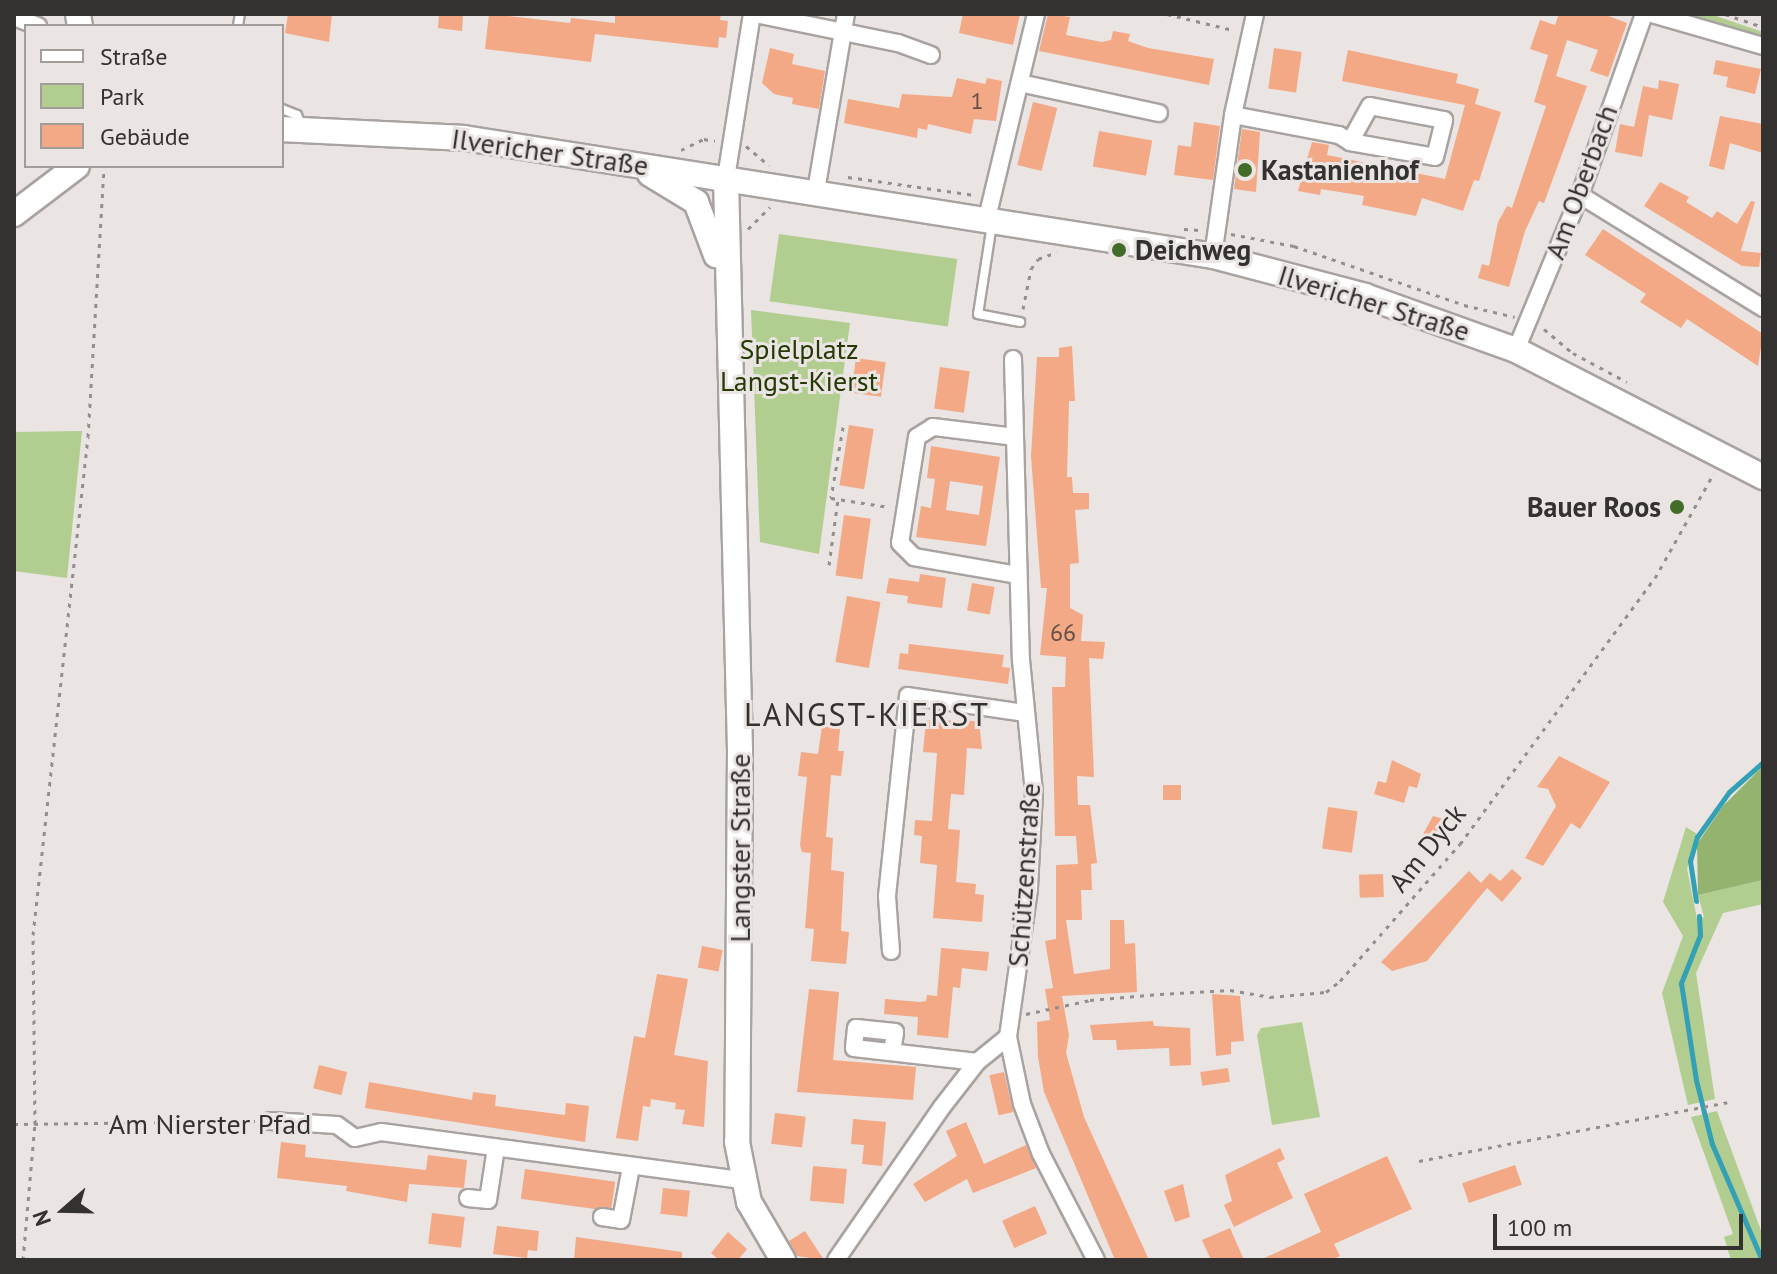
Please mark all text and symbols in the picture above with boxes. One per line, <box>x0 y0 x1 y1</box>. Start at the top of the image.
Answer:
legend <box>24 24 284 168</box>
text: Straße <box>100 41 167 72</box>
text: Park <box>100 81 144 112</box>
house number: 1 <box>970 87 984 115</box>
street label: Am Oberbach <box>1538 100 1624 264</box>
text: Gebäude <box>100 121 190 152</box>
street label: Ilvericher Straße <box>449 122 651 182</box>
place label: Kastanienhof <box>1261 153 1418 187</box>
marker: Kastanienhof <box>1236 161 1254 179</box>
place label: Deichweg <box>1135 233 1251 267</box>
marker: Deichweg <box>1110 241 1128 259</box>
street label: Ilvericher Straße <box>1274 258 1474 348</box>
park label: Spielplatz Langst-Kierst <box>720 332 878 398</box>
place label: Bauer Roos <box>1527 490 1661 524</box>
marker: Bauer Roos <box>1668 498 1686 516</box>
house number: 66 <box>1050 619 1076 647</box>
district label: LANGST-KIERST <box>744 695 990 733</box>
street label: Langster Straße <box>723 754 757 942</box>
street label: Schützenstraße <box>1001 782 1047 968</box>
street label: Am Dyck <box>1381 797 1473 899</box>
street label: Am Nierster Pfad <box>109 1107 311 1141</box>
north arrow <box>24 1170 104 1250</box>
scale bar <box>1497 1198 1747 1248</box>
text: N <box>26 1207 57 1230</box>
text: 100 m <box>1507 1212 1572 1243</box>

